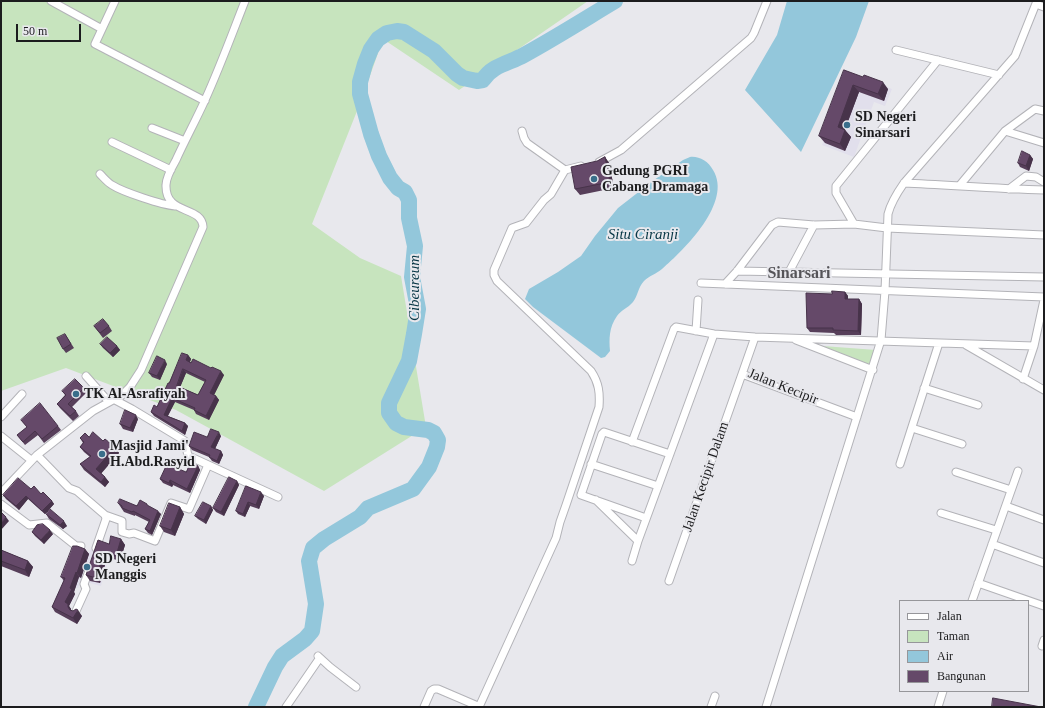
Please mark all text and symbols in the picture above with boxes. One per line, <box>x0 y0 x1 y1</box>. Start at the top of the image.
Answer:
scale bar <box>18 16 83 42</box>
text: 50 m <box>23 24 47 38</box>
place label: SD Negeri Sinarsari <box>855 109 916 142</box>
marker: SD Negeri Sinarsari <box>842 120 852 130</box>
place label: Gedung PGRI Cabang Dramaga <box>602 163 708 196</box>
marker: Gedung PGRI Cabang Dramaga <box>589 174 599 184</box>
water label: Situ Ciranji <box>608 226 678 244</box>
water label: Cibeureum <box>406 255 424 321</box>
district label: Sinarsari <box>767 264 831 284</box>
street label: Jalan Kecipir <box>745 365 821 409</box>
place label: TK Al-Asrafiyah <box>84 386 186 402</box>
marker: TK Al-Asrafiyah <box>71 389 81 399</box>
street label: Jalan Kecipir Dalam <box>679 420 733 534</box>
place label: Masjid Jami' H.Abd.Rasyid <box>110 438 195 470</box>
marker: Masjid Jami' H.Abd.Rasyid <box>97 449 107 459</box>
place label: SD Negeri Manggis <box>95 551 156 584</box>
marker: SD Negeri Manggis <box>82 562 92 572</box>
legend <box>899 600 1029 692</box>
text: Jalan <box>937 609 962 623</box>
text: Taman <box>937 629 969 643</box>
text: Air <box>937 649 953 663</box>
text: Bangunan <box>937 669 986 683</box>

